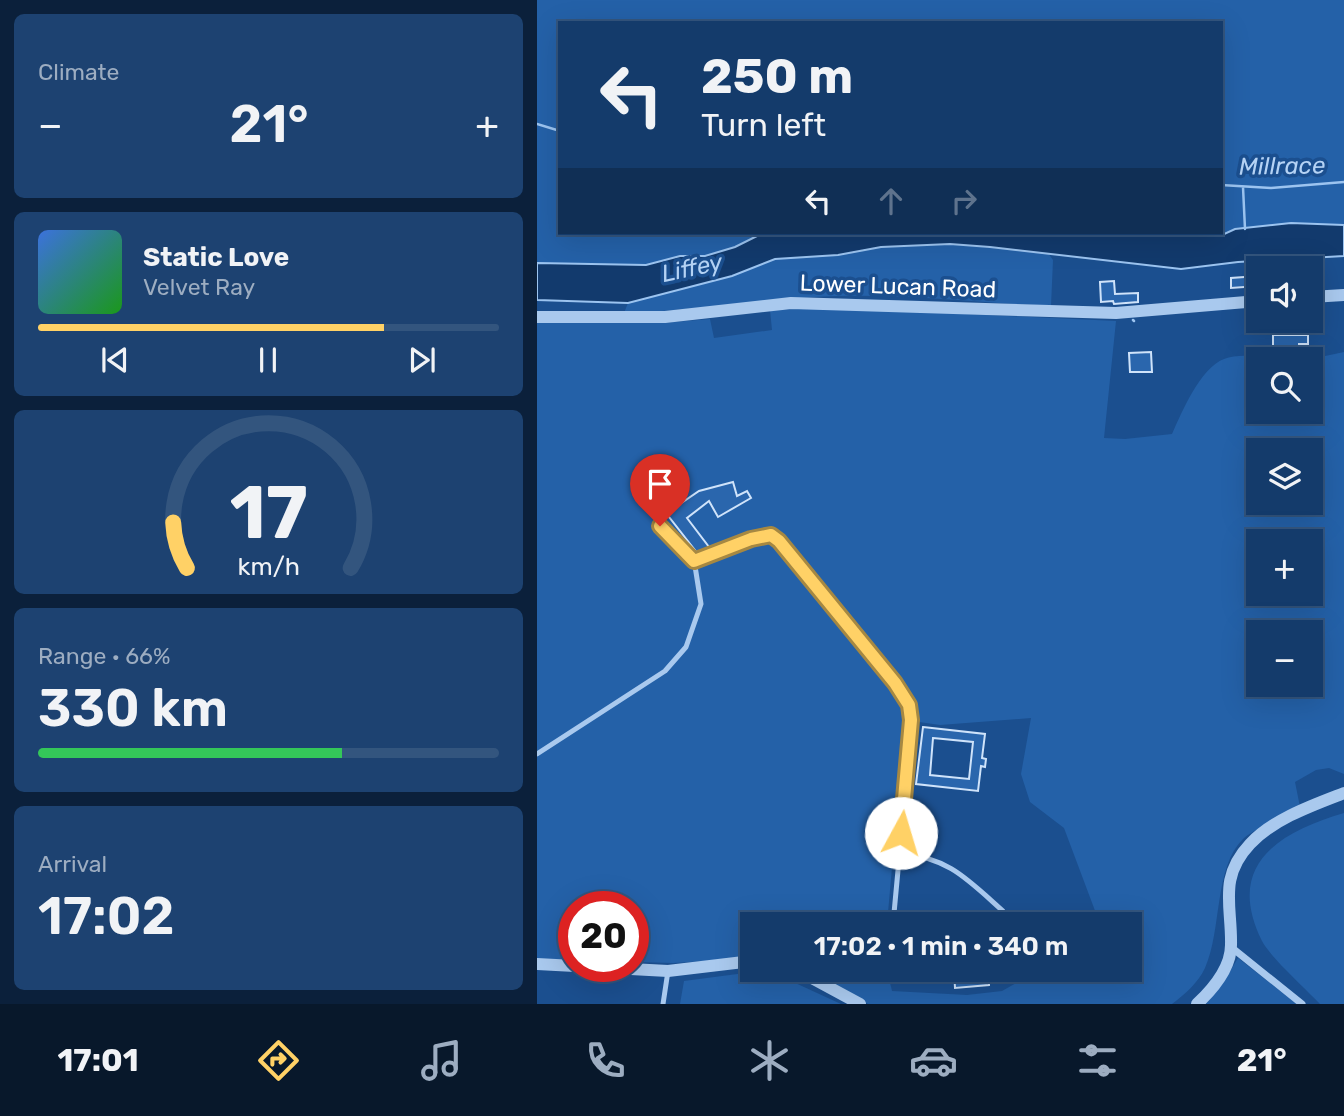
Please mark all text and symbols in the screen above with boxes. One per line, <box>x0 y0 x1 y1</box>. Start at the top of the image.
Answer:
text: 250 m <box>701 47 853 105</box>
icon: left <box>586 49 677 140</box>
text: Climate <box>38 58 119 86</box>
text: 21° <box>230 93 308 155</box>
text: − <box>38 102 63 148</box>
text: + <box>475 102 499 148</box>
text: Turn left <box>701 106 826 144</box>
water label: Millrace <box>1238 151 1326 181</box>
icon: left <box>799 182 837 220</box>
icon: ahead <box>872 182 910 220</box>
icon: right <box>945 182 983 220</box>
text: Static Love <box>143 242 289 273</box>
water label: Liffey <box>659 248 726 288</box>
map controls <box>1246 256 1323 697</box>
button: sound <box>1246 256 1323 333</box>
street label: Lower Lucan Road <box>799 269 997 303</box>
text: Velvet Ray <box>143 273 255 301</box>
icon: previous <box>96 341 134 379</box>
icon: pause <box>249 341 287 379</box>
icon: next <box>403 341 441 379</box>
button: search <box>1246 347 1323 424</box>
button: layers <box>1246 438 1323 515</box>
pin <box>630 454 690 526</box>
icon: arrive <box>641 465 679 503</box>
text: 17 <box>230 470 307 556</box>
button: + <box>1246 529 1323 606</box>
text: km/h <box>237 552 300 581</box>
button: − <box>1246 620 1323 697</box>
text: Range · 66% <box>38 642 170 670</box>
text: 330 km <box>38 677 228 739</box>
position arrow <box>864 796 938 870</box>
text: Arrival <box>38 850 107 878</box>
text: 17:02 <box>38 885 174 947</box>
speed limit sign: 20 <box>558 891 649 982</box>
text: 17:02 · 1 min · 340 m <box>814 931 1068 962</box>
icon: directions <box>254 1036 303 1085</box>
icon: music <box>417 1036 466 1085</box>
icon: phone <box>581 1036 630 1085</box>
icon: climate <box>745 1036 794 1085</box>
icon: car <box>909 1036 958 1085</box>
icon: filters <box>1073 1036 1122 1085</box>
text: 17:01 <box>57 1041 139 1079</box>
text: 21° <box>1237 1041 1287 1079</box>

